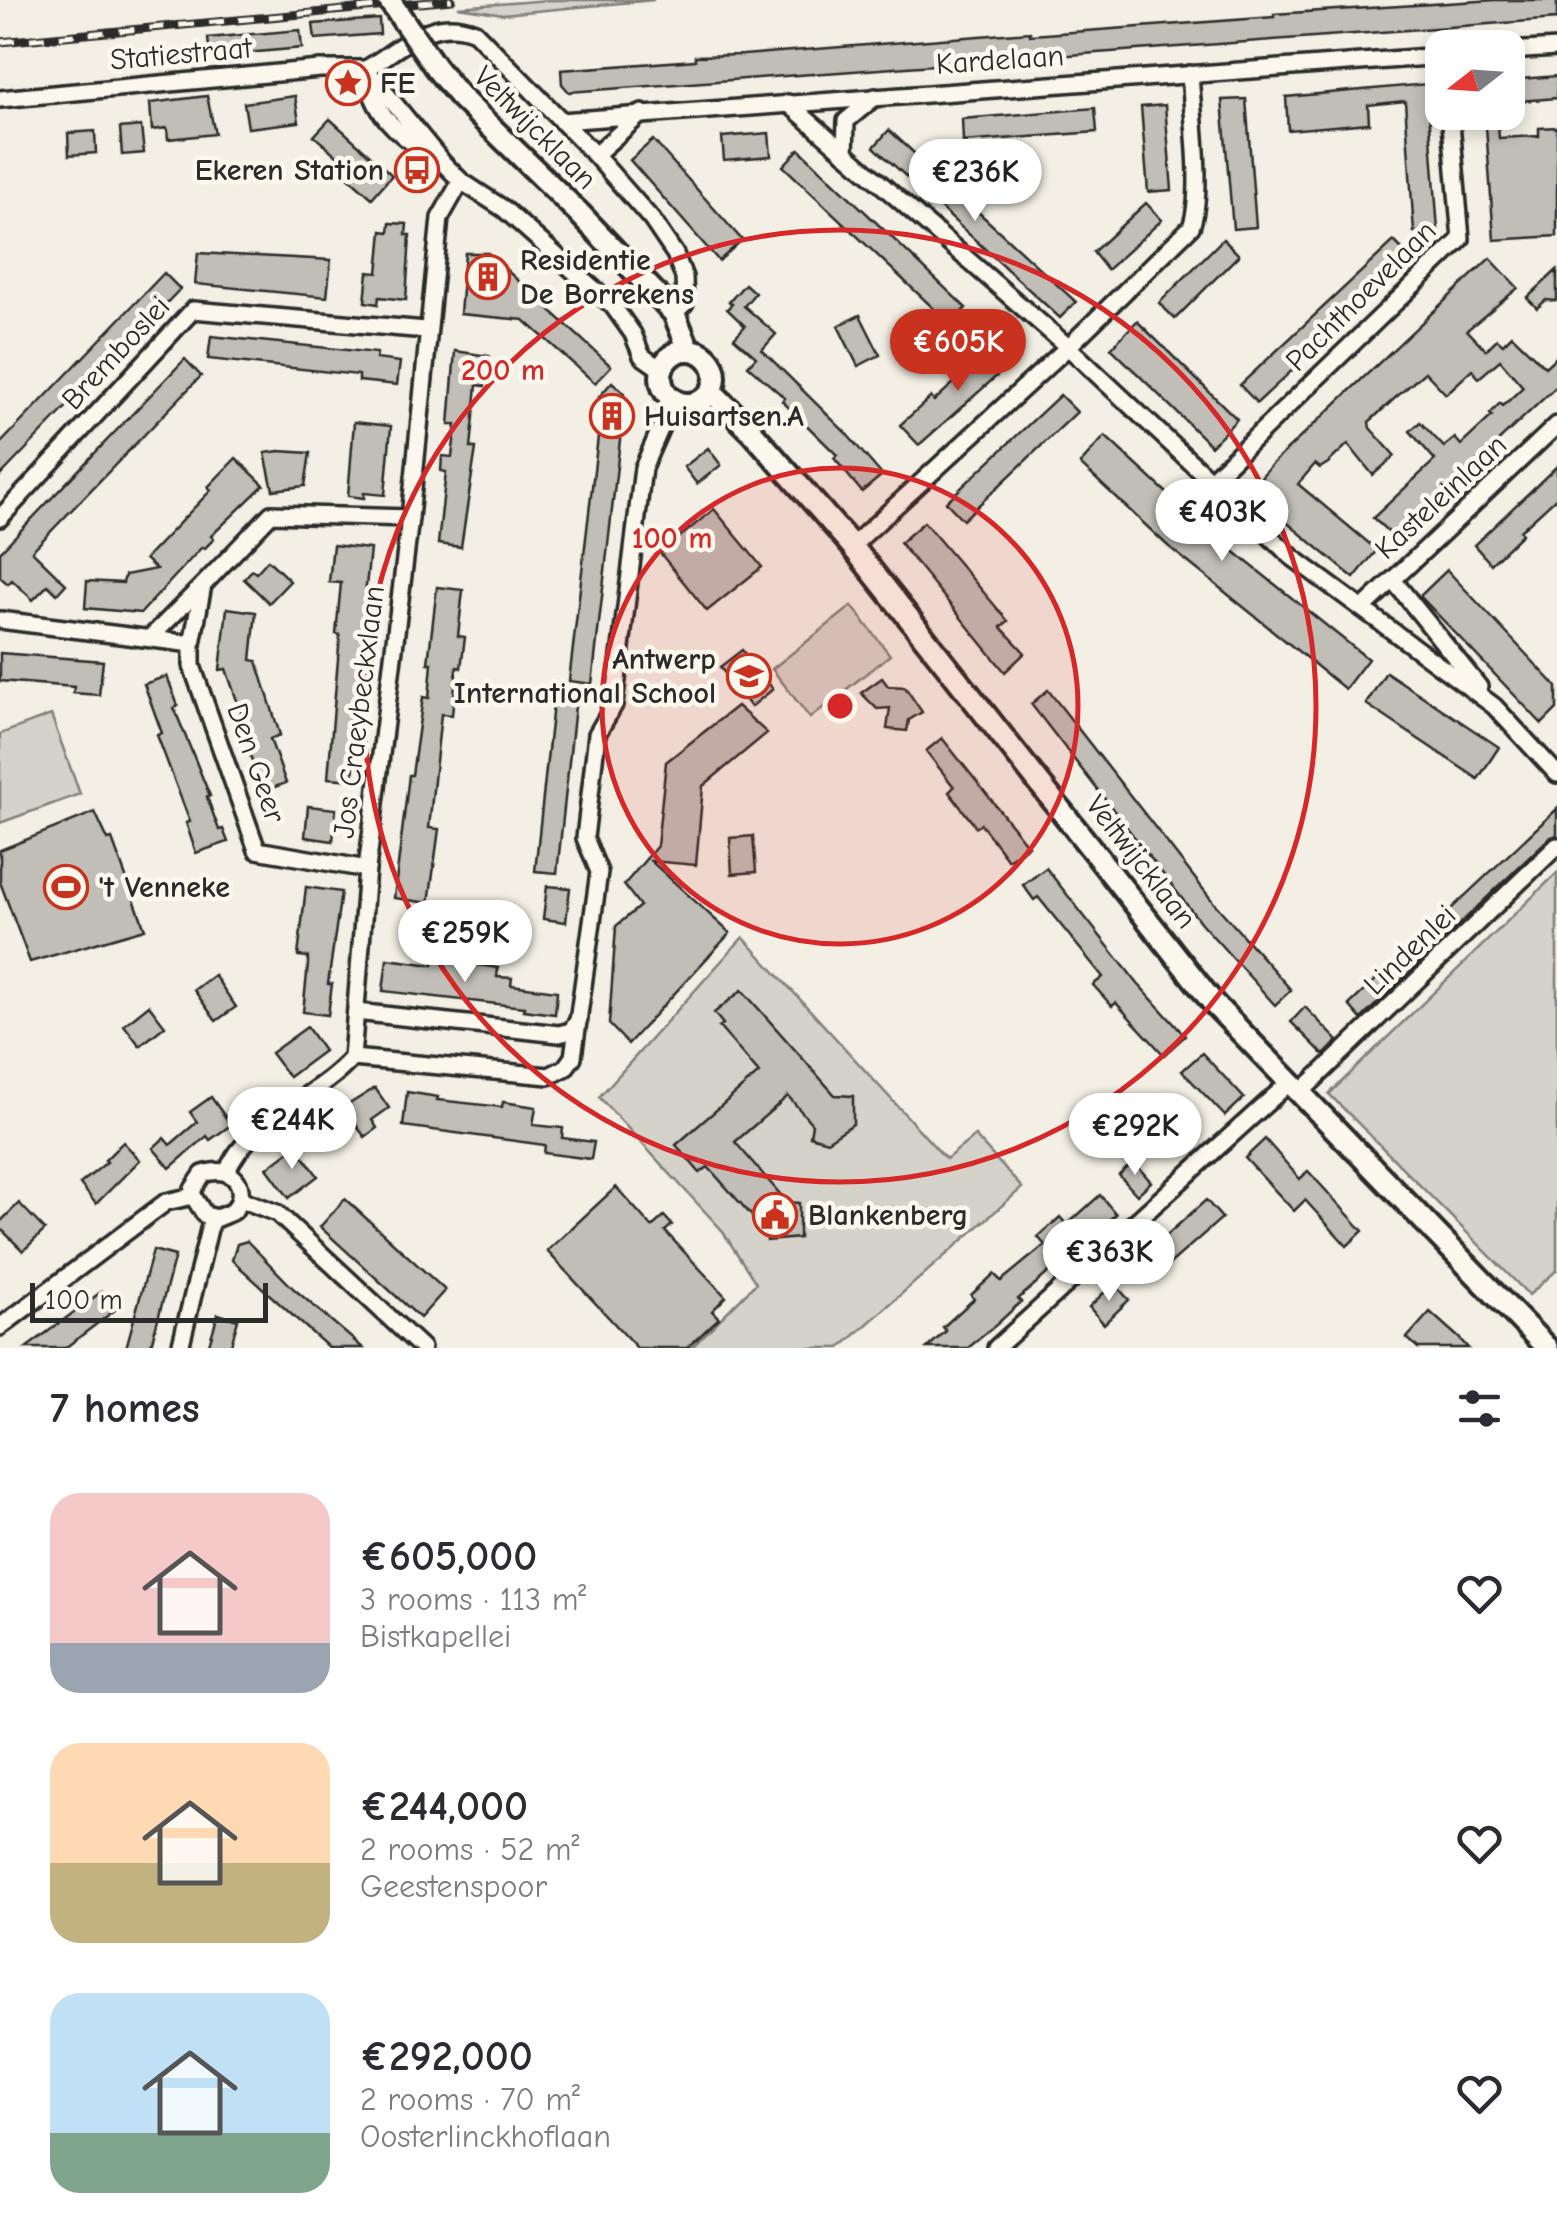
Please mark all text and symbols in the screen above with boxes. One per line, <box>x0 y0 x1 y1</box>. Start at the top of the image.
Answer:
street label: Statiestraat <box>109 30 255 78</box>
north arrow <box>1425 30 1525 130</box>
map controls <box>1425 30 1525 130</box>
street label: Kardelaan <box>935 38 1065 82</box>
street label: Veltwijcklaan <box>466 59 604 197</box>
place icon: FE <box>325 60 371 106</box>
place label: FE <box>380 66 415 101</box>
pin: €236K <box>905 139 1045 224</box>
bus stop icon: Ekeren Station <box>394 147 440 193</box>
place label: Ekeren Station <box>195 153 384 188</box>
text: €236K <box>931 153 1019 190</box>
street label: Pachthoevelaan <box>1279 214 1443 378</box>
place label: Residentie De Borrekens <box>520 243 694 312</box>
building icon: Residentie De Borrekens <box>465 254 511 300</box>
street label: Bremboslei <box>55 289 177 417</box>
pin: €605K <box>888 309 1028 394</box>
text: €605K <box>912 323 1004 360</box>
text: 200 m <box>461 353 545 388</box>
building icon: Huisartsen.A <box>589 393 635 439</box>
place label: Huisartsen.A <box>644 399 804 434</box>
street label: Kasteleinlaan <box>1368 427 1514 567</box>
pin: €403K <box>1152 479 1292 564</box>
text: €403K <box>1177 493 1267 530</box>
text: 100 m <box>632 521 712 556</box>
street label: Jos Craeybeckxlaan <box>326 584 392 840</box>
place label: Antwerp International School <box>454 642 716 711</box>
school or university icon: Antwerp International School <box>726 653 772 699</box>
centre of rings <box>822 688 858 724</box>
street label: Den Geer <box>219 699 293 827</box>
street label: Veltwijcklaan <box>1078 788 1204 936</box>
sports icon: 't Venneke <box>43 864 89 910</box>
place label: 't Venneke <box>98 870 230 905</box>
street label: Lindenlei <box>1357 898 1463 1002</box>
pin: €259K <box>395 900 535 985</box>
text: €259K <box>420 914 510 951</box>
pin: €244K <box>222 1087 362 1172</box>
pin: €292K <box>1065 1093 1205 1178</box>
text: €244K <box>249 1101 335 1138</box>
text: €292K <box>1091 1107 1179 1144</box>
public building icon: Blankenberg <box>752 1192 798 1238</box>
place label: Blankenberg <box>808 1198 968 1233</box>
pin: €363K <box>1039 1219 1179 1304</box>
text: €363K <box>1065 1233 1153 1270</box>
scale bar <box>30 1278 268 1322</box>
text: 100 m <box>45 1284 123 1316</box>
icon: filters <box>1452 1381 1507 1436</box>
text: 7 homes <box>50 1384 200 1433</box>
text: €605,000 <box>360 1532 537 1581</box>
icon: home <box>130 1533 250 1653</box>
icon: heart <box>1452 1566 1507 1621</box>
text: 3 rooms · 113 m² <box>360 1581 586 1618</box>
text: Bistkapellei <box>360 1618 511 1655</box>
text: €244,000 <box>360 1782 528 1831</box>
icon: home <box>130 1783 250 1903</box>
icon: heart <box>1452 1816 1507 1871</box>
text: 2 rooms · 52 m² <box>360 1831 579 1868</box>
text: Geestenspoor <box>360 1868 547 1905</box>
text: €292,000 <box>360 2032 533 2081</box>
icon: home <box>130 2033 250 2153</box>
icon: heart <box>1452 2066 1507 2121</box>
text: 2 rooms · 70 m² <box>360 2081 580 2118</box>
text: Oosterlinckhoflaan <box>360 2118 611 2155</box>

